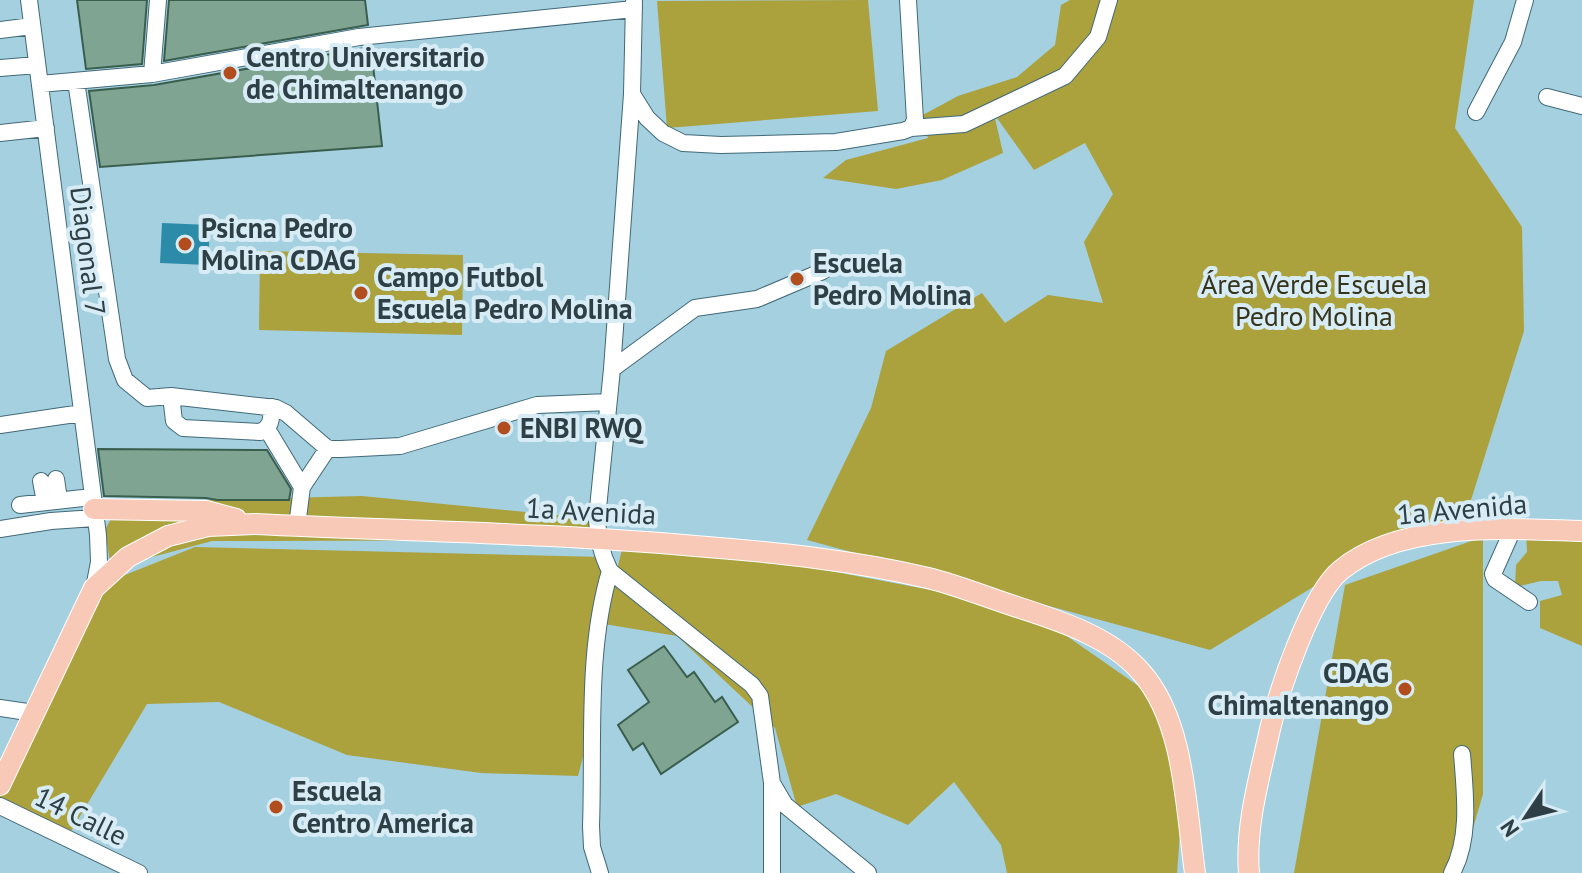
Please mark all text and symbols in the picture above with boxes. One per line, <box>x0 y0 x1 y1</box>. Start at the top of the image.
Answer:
place label: Centro Universitario de Chimaltenango <box>246 38 485 107</box>
marker: Centro Universitario de Chimaltenango <box>221 64 239 82</box>
street label: Diagonal 7 <box>62 184 115 318</box>
place label: Psicna Pedro Molina CDAG <box>201 209 356 278</box>
marker: Psicna Pedro Molina CDAG <box>176 235 194 253</box>
place label: Escuela Pedro Molina <box>813 244 972 313</box>
place label: Campo Futbol Escuela Pedro Molina <box>377 258 633 327</box>
park label: Área Verde Escuela Pedro Molina <box>1201 265 1427 334</box>
marker: Escuela Pedro Molina <box>788 270 806 288</box>
marker: Campo Futbol Escuela Pedro Molina <box>352 284 370 302</box>
place label: ENBI RWQ <box>520 409 644 446</box>
marker: ENBI RWQ <box>495 419 513 437</box>
street label: 1a Avenida <box>1395 484 1528 533</box>
street label: 1a Avenida <box>525 489 657 532</box>
place label: CDAG Chimaltenango <box>1208 654 1389 723</box>
marker: CDAG Chimaltenango <box>1396 680 1414 698</box>
place label: Escuela Centro America <box>292 772 474 841</box>
street label: 14 Calle <box>29 777 133 854</box>
north arrow <box>1486 777 1566 857</box>
marker: Escuela Centro America <box>267 798 285 816</box>
text: N <box>1494 815 1525 842</box>

